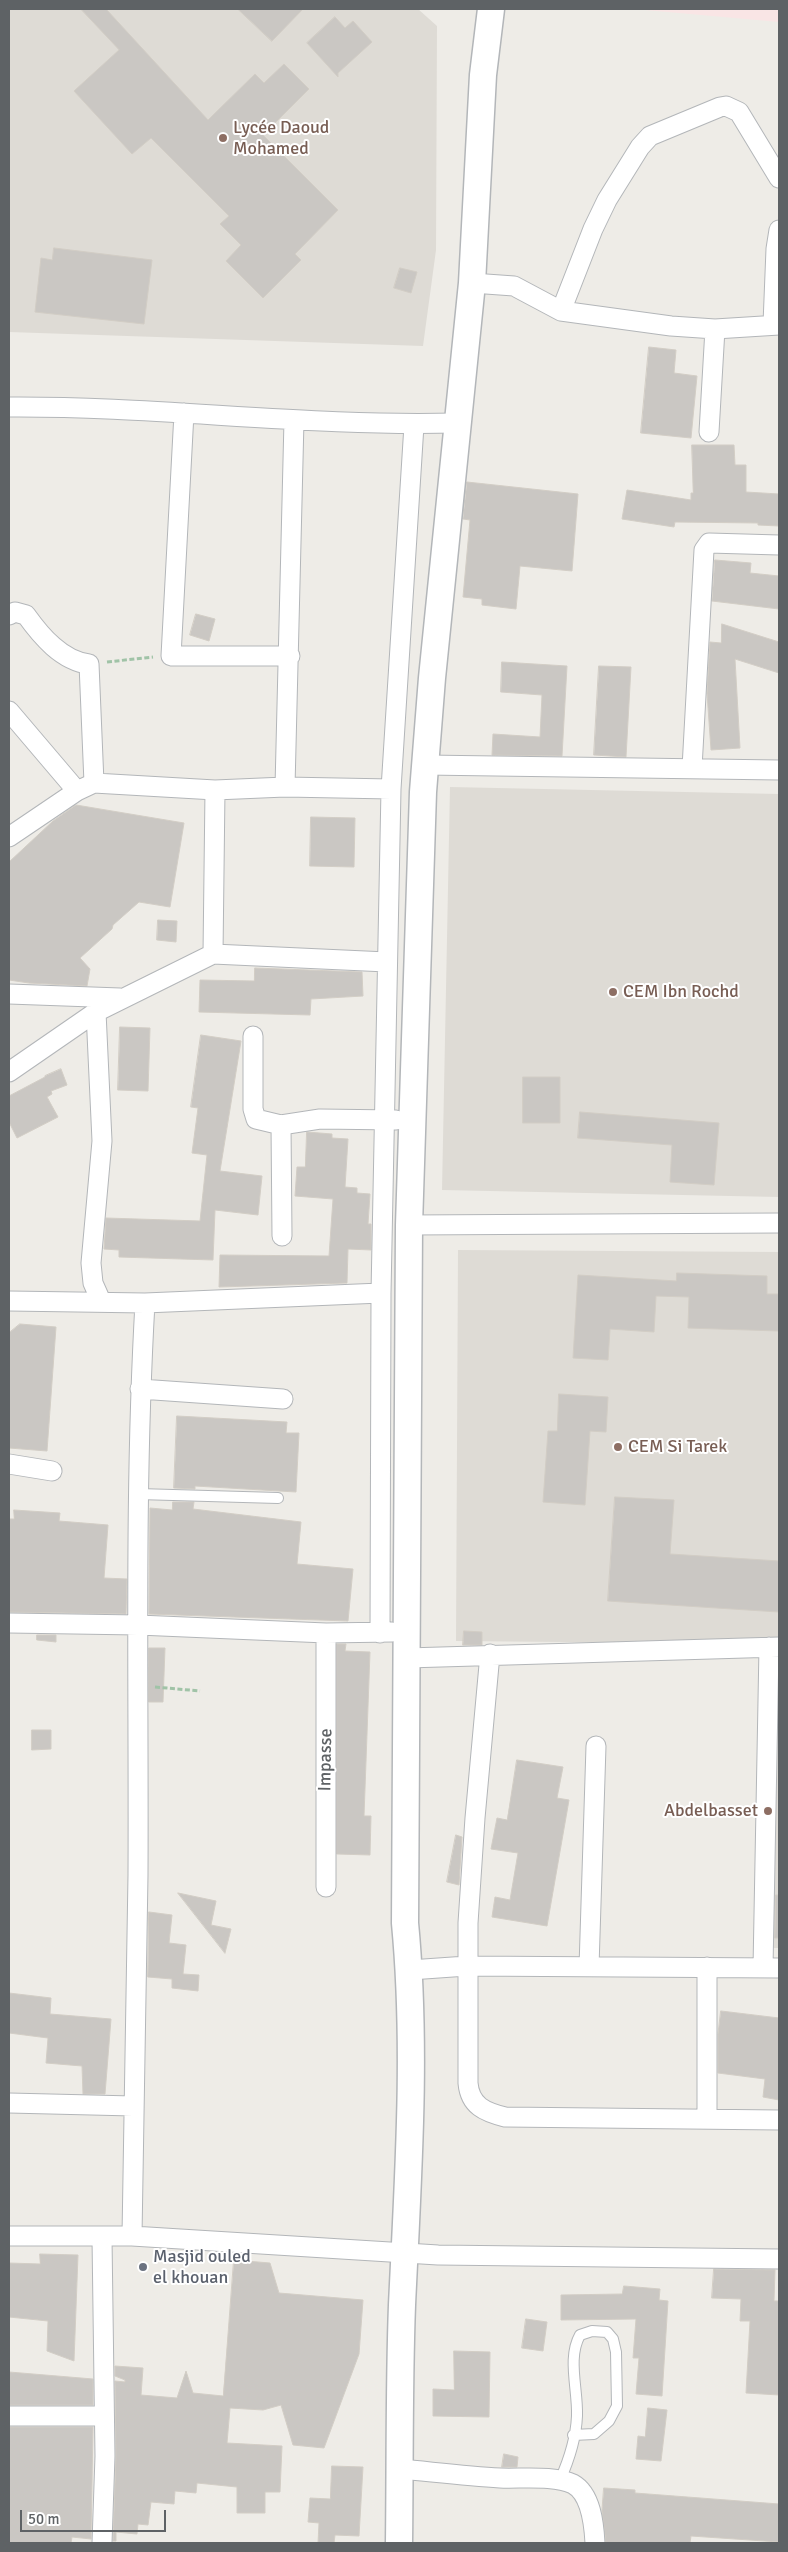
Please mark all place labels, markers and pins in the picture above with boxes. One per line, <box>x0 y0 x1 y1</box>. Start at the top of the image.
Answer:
place label: Lycée Daoud Mohamed <box>233 117 329 160</box>
marker: Lycée Daoud Mohamed <box>217 132 229 144</box>
place label: CEM Ibn Rochd <box>623 981 739 1003</box>
marker: CEM Ibn Rochd <box>607 986 619 998</box>
place label: CEM Si Tarek <box>628 1436 727 1458</box>
marker: CEM Si Tarek <box>612 1441 624 1453</box>
place label: Abdelbasset <box>664 1800 758 1822</box>
marker: Abdelbasset <box>762 1805 774 1817</box>
place label: Masjid ouled el khouan <box>153 2246 251 2288</box>
marker: Masjid ouled el khouan <box>137 2261 149 2273</box>

